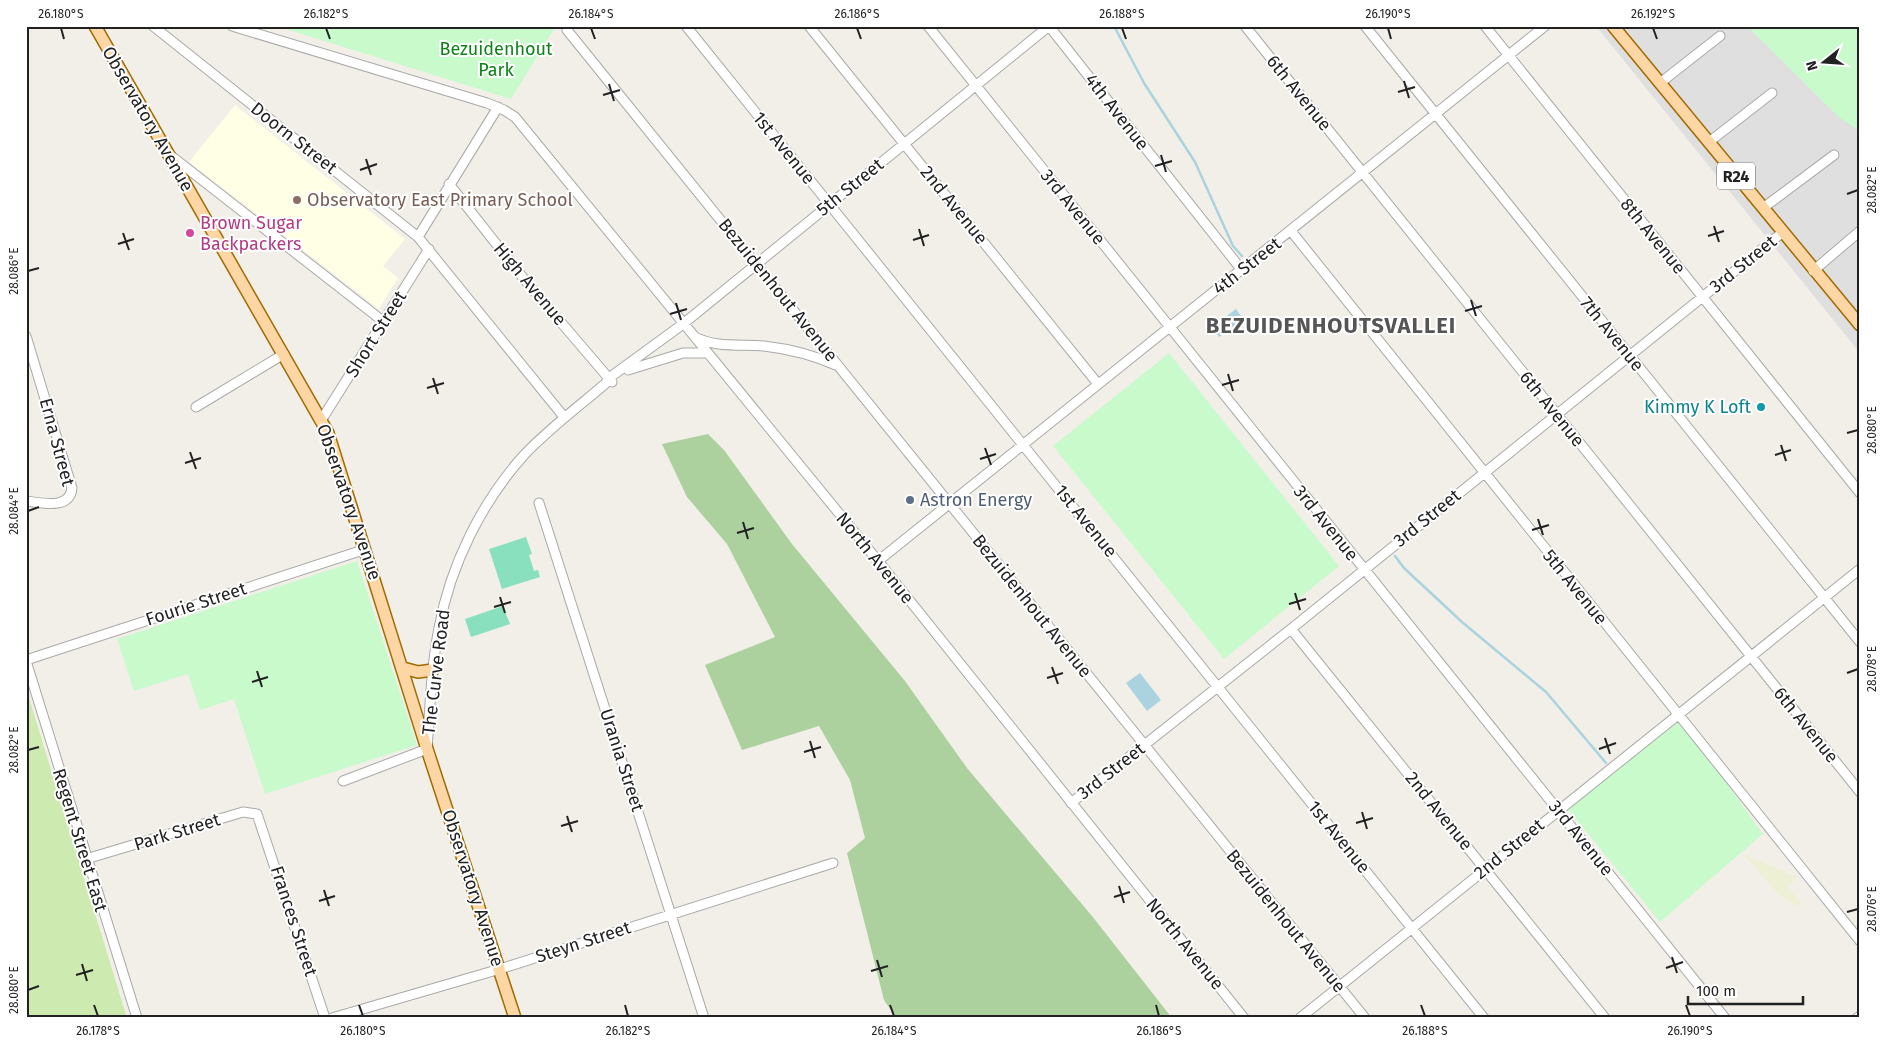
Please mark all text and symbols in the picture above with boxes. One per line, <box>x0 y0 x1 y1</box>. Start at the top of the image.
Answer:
text: 26.180°S <box>38 7 84 21</box>
text: 26.182°S <box>304 7 349 21</box>
text: 26.184°S <box>568 7 614 21</box>
text: 26.186°S <box>835 7 880 21</box>
text: 26.188°S <box>1099 7 1145 21</box>
text: 26.190°S <box>1365 7 1411 21</box>
text: 26.192°S <box>1631 7 1675 21</box>
park label: Bezuidenhout Park <box>439 38 553 81</box>
north arrow <box>1798 38 1848 88</box>
street label: Observatory Avenue <box>98 43 198 195</box>
street label: 6th Avenue <box>1262 51 1336 135</box>
text: N <box>1803 59 1822 73</box>
street label: 4th Avenue <box>1080 69 1154 155</box>
street label: Doorn Street <box>246 97 342 179</box>
street label: 1st Avenue <box>748 107 820 189</box>
street label: 5th Street <box>812 153 888 221</box>
street label: 2nd Avenue <box>916 161 992 249</box>
road number: R24 <box>1717 162 1755 190</box>
street label: 3rd Avenue <box>1036 165 1110 249</box>
text: 28.082°E <box>1865 166 1879 214</box>
place label: Observatory East Primary School <box>307 189 573 211</box>
marker: Observatory East Primary School <box>291 194 303 206</box>
street label: 8th Avenue <box>1616 194 1690 278</box>
place label: Brown Sugar Backpackers <box>200 212 302 255</box>
street label: Bezuidenhout Avenue <box>714 214 842 366</box>
marker: Brown Sugar Backpackers <box>184 227 196 239</box>
street label: 3rd Street <box>1705 230 1781 298</box>
street label: 4th Street <box>1209 232 1286 299</box>
street label: High Avenue <box>489 238 571 330</box>
text: 28.086°E <box>7 247 21 295</box>
street label: Short Street <box>341 286 412 381</box>
street label: 7th Avenue <box>1575 292 1649 376</box>
district label: BEZUIDENHOUTSVALLEI <box>1206 312 1456 339</box>
street label: 6th Avenue <box>1515 367 1589 451</box>
street label: Erna Street <box>35 396 79 489</box>
place label: Kimmy K Loft <box>1644 396 1751 418</box>
marker: Kimmy K Loft <box>1755 401 1767 413</box>
text: 28.080°E <box>1865 406 1879 454</box>
street label: Observatory Avenue <box>312 421 386 583</box>
street label: 1st Avenue <box>1050 480 1122 562</box>
street label: 3rd Avenue <box>1289 481 1363 565</box>
street label: 3rd Street <box>1389 484 1465 552</box>
text: 28.084°E <box>7 487 21 535</box>
place label: Astron Energy <box>920 489 1032 511</box>
marker: Astron Energy <box>904 494 916 506</box>
street label: North Avenue <box>831 508 919 608</box>
street label: Bezuidenhout Avenue <box>968 530 1096 682</box>
street label: 5th Avenue <box>1538 545 1612 629</box>
street label: Fourie Street <box>143 577 250 631</box>
street label: The Curve Road <box>417 608 455 736</box>
text: 28.078°E <box>1865 646 1879 692</box>
street label: 6th Avenue <box>1769 683 1843 767</box>
street label: Urania Street <box>595 706 649 815</box>
text: 28.082°E <box>7 726 21 774</box>
street label: 3rd Street <box>1073 737 1150 804</box>
street label: Regent Street East <box>48 766 112 915</box>
street label: 2nd Avenue <box>1401 767 1477 855</box>
street label: 1st Avenue <box>1303 796 1375 878</box>
street label: 3rd Avenue <box>1544 796 1618 880</box>
street label: Observatory Avenue <box>437 807 509 969</box>
street label: Park Street <box>131 808 223 856</box>
street label: 2nd Street <box>1470 814 1549 884</box>
street label: Bezuidenhout Avenue <box>1222 845 1350 997</box>
street label: Frances Street <box>266 863 322 980</box>
text: 28.076°E <box>1865 886 1879 932</box>
street label: North Avenue <box>1141 894 1229 994</box>
street label: Steyn Street <box>533 916 634 968</box>
text: 28.080°E <box>7 966 21 1014</box>
scale bar <box>1688 974 1804 1006</box>
text: 100 m <box>1696 982 1736 1000</box>
text: 26.178°S <box>76 1024 120 1038</box>
text: 26.180°S <box>340 1024 386 1038</box>
text: 26.182°S <box>606 1024 651 1038</box>
text: 26.184°S <box>871 1024 917 1038</box>
text: 26.186°S <box>1137 1024 1182 1038</box>
text: 26.188°S <box>1402 1024 1448 1038</box>
text: 26.190°S <box>1667 1024 1713 1038</box>

